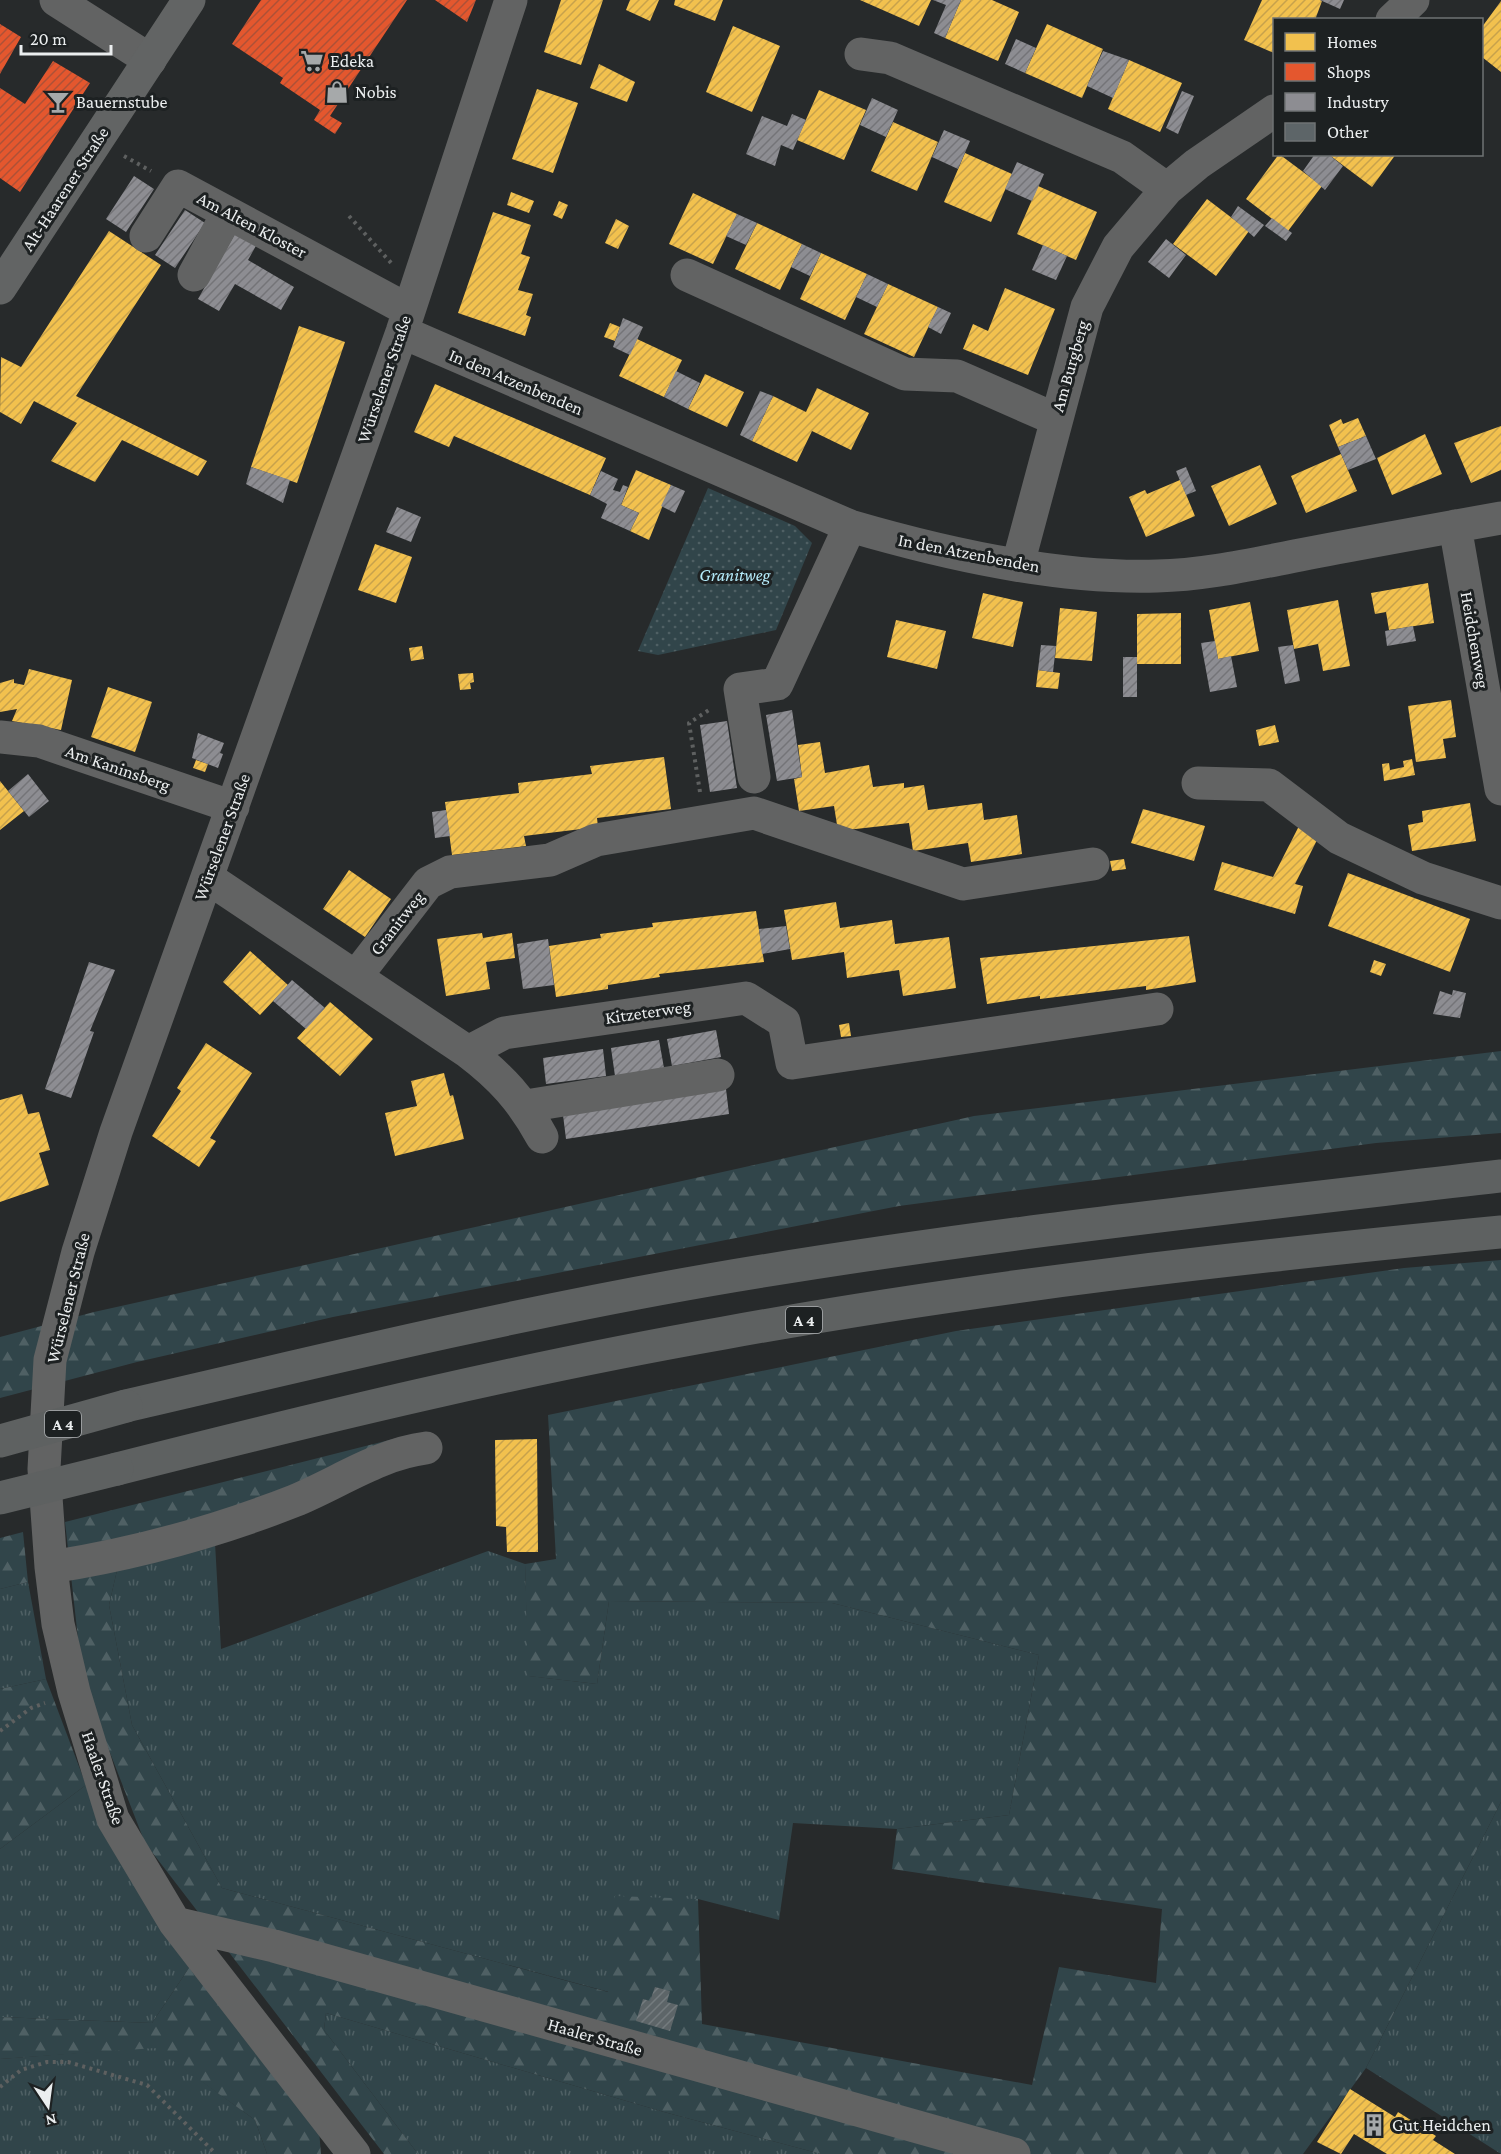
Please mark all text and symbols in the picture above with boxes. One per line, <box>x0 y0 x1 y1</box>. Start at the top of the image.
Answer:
scale bar <box>21 18 111 56</box>
legend <box>1273 18 1483 156</box>
text: 20 m <box>30 29 67 49</box>
text: Homes <box>1327 32 1377 52</box>
supermarket icon: Edeka <box>299 48 325 74</box>
place label: Edeka <box>330 51 374 71</box>
text: Shops <box>1327 62 1371 82</box>
shop icon: Nobis <box>324 79 350 105</box>
place label: Nobis <box>355 82 397 102</box>
bar icon: Bauernstube <box>45 89 71 115</box>
place label: Bauernstube <box>76 92 168 112</box>
text: Industry <box>1327 92 1390 112</box>
text: Other <box>1327 122 1370 142</box>
street label: Alt-Haarener Straße <box>17 123 113 255</box>
street label: Am Alten Kloster <box>194 188 311 263</box>
street label: Würselener Straße <box>353 312 415 445</box>
street label: Am Burgberg <box>1047 318 1093 414</box>
street label: In den Atzenbenden <box>446 345 586 419</box>
street label: In den Atzenbenden <box>896 529 1042 577</box>
park label: Granitweg <box>699 565 772 585</box>
street label: Heidchenweg <box>1457 590 1493 690</box>
street label: Am Kaninsberg <box>63 741 173 795</box>
street label: Würselener Straße <box>190 771 254 903</box>
street label: Granitweg <box>366 887 428 959</box>
street label: Kitzeterweg <box>604 996 692 1028</box>
street label: Würselener Straße <box>42 1231 94 1365</box>
road number: A 4 <box>786 1307 822 1333</box>
road number: A 4 <box>45 1411 81 1437</box>
street label: Haaler Straße <box>78 1729 128 1827</box>
street label: Haaler Straße <box>545 2014 645 2060</box>
north arrow <box>18 2076 78 2136</box>
text: N <box>44 2111 58 2130</box>
building icon: Gut Heidchen <box>1361 2112 1387 2138</box>
place label: Gut Heidchen <box>1392 2115 1491 2135</box>

